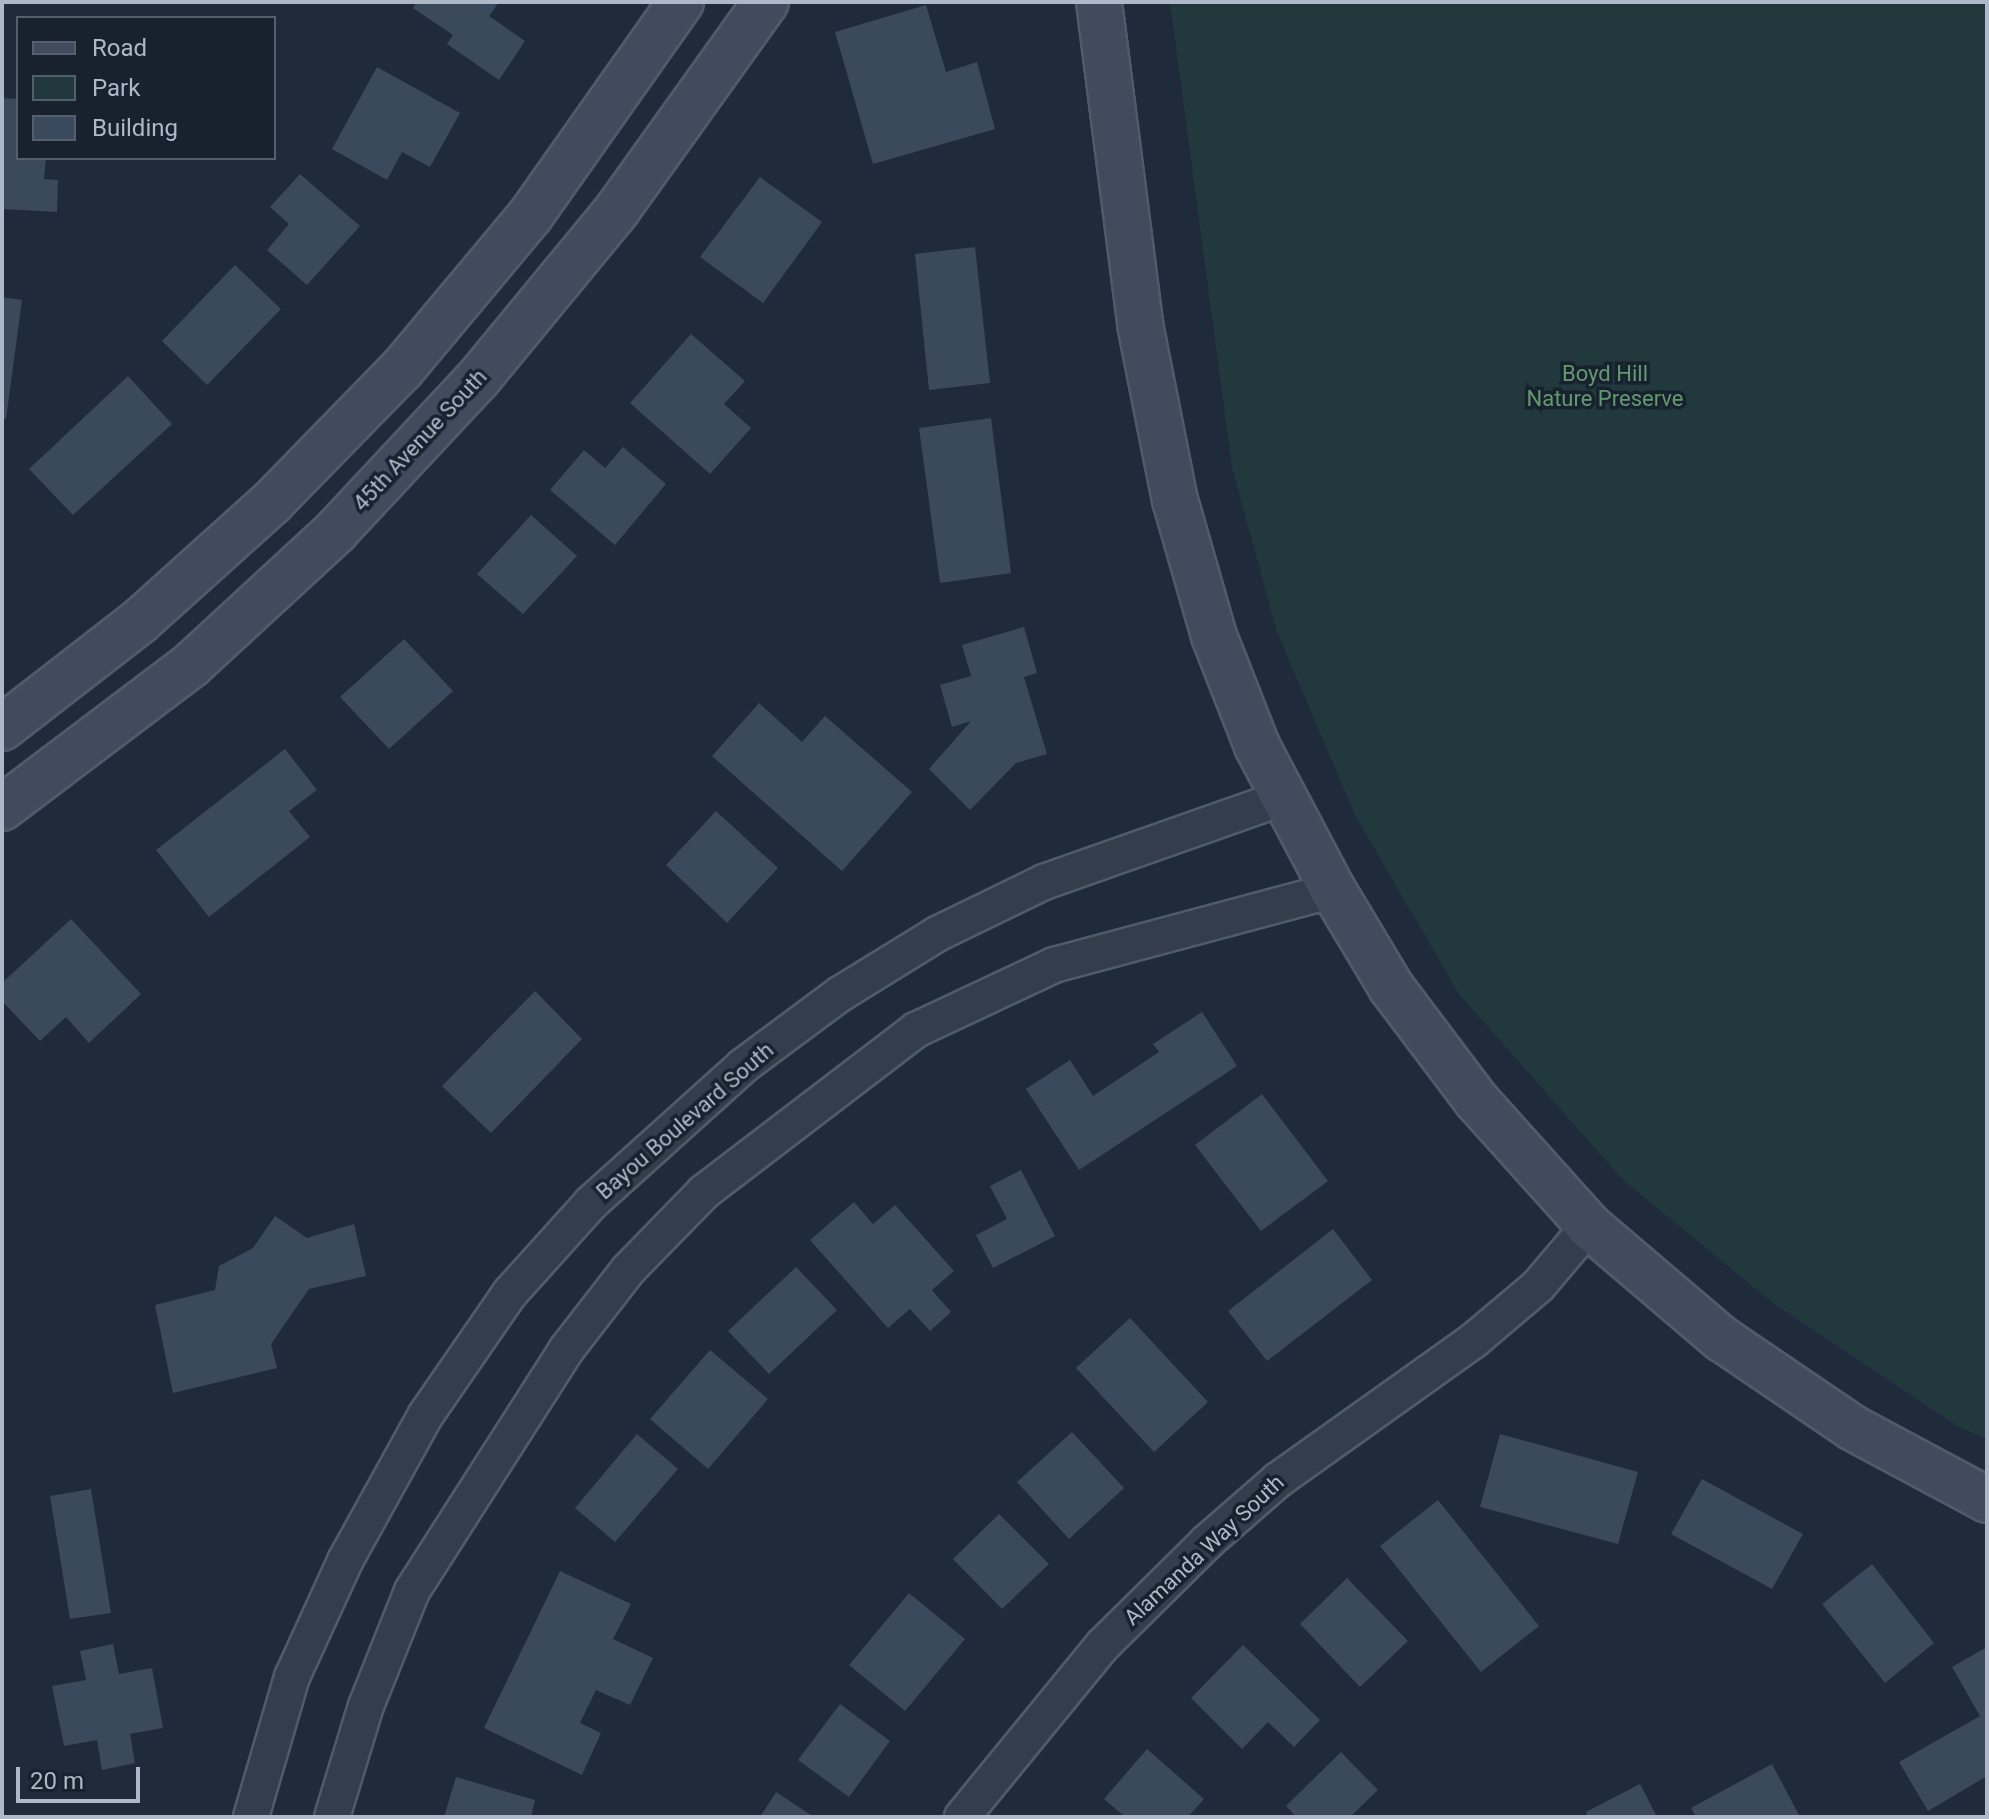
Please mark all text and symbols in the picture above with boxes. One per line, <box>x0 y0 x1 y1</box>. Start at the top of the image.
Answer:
legend <box>16 16 276 160</box>
text: Road <box>92 34 147 62</box>
text: Park <box>92 74 140 102</box>
text: Building <box>92 114 178 142</box>
park label: Boyd Hill Nature Preserve <box>1526 360 1684 412</box>
street label: 45th Avenue South <box>348 364 492 516</box>
street label: Bayou Boulevard South <box>591 1037 779 1205</box>
street label: Alamanda Way South <box>1119 1469 1289 1631</box>
scale bar <box>20 1751 144 1801</box>
text: 20 m <box>30 1767 84 1795</box>

